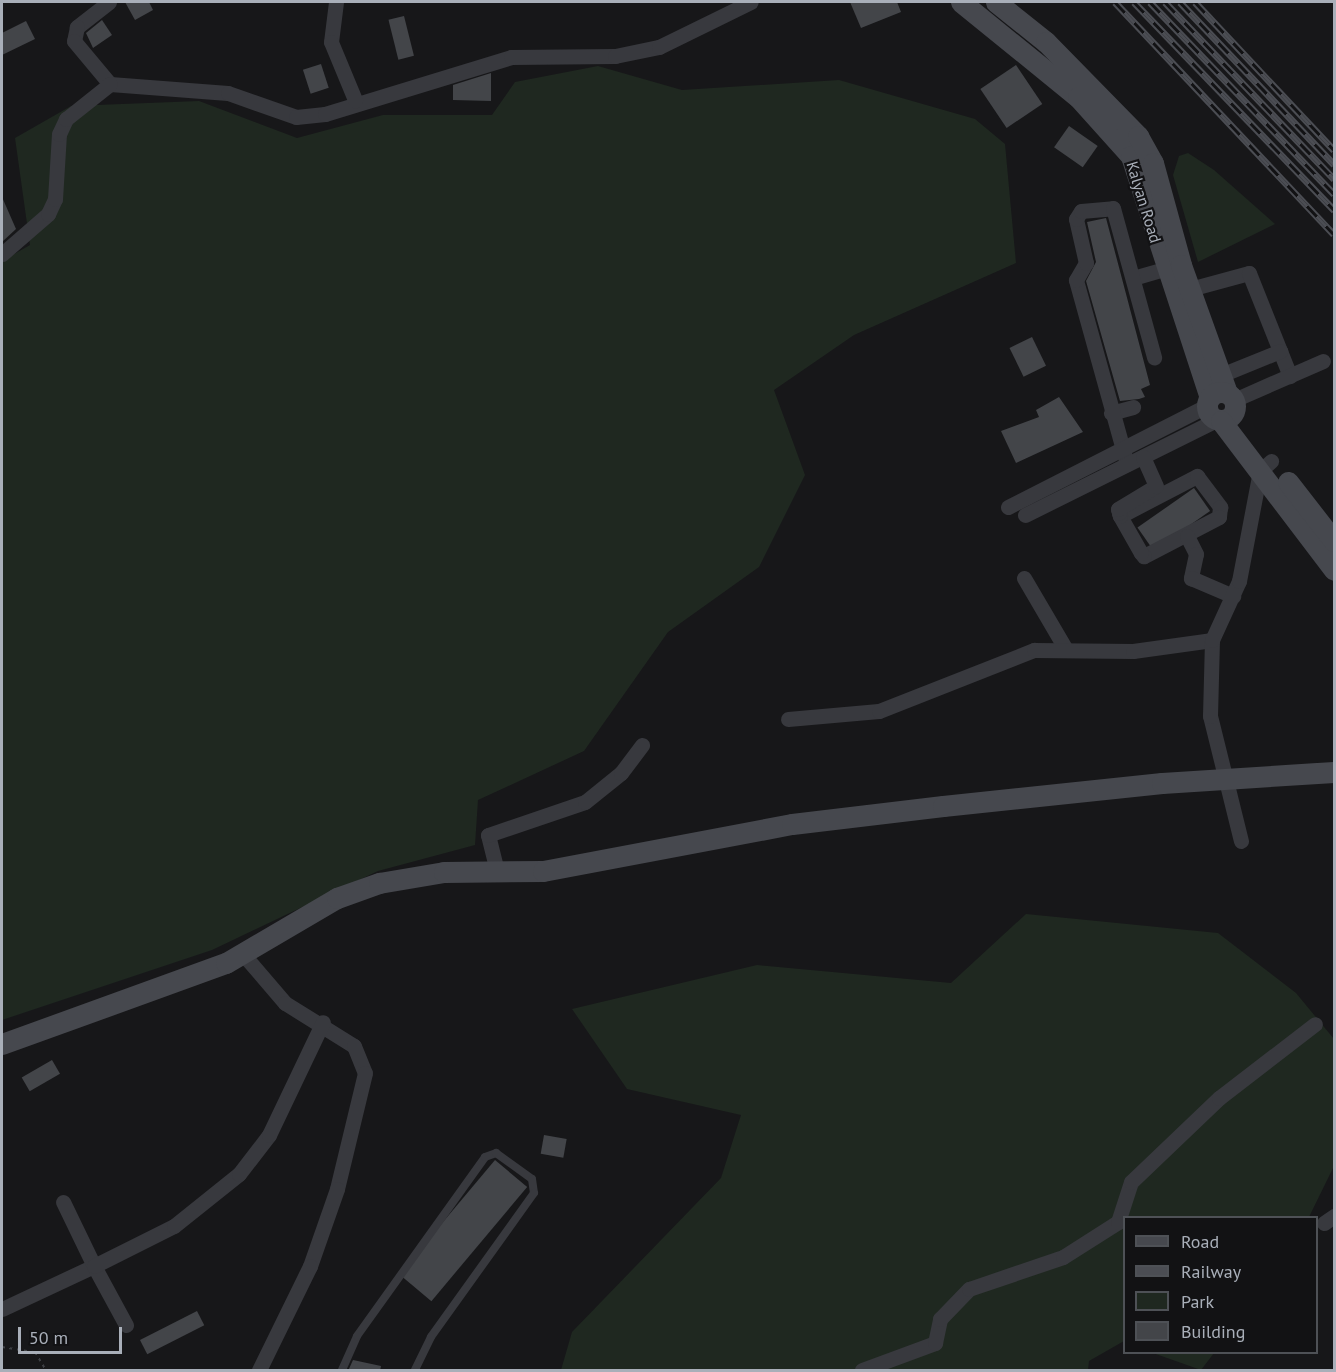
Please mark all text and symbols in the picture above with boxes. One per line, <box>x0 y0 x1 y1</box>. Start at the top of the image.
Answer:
street label: Kalyan Road <box>1123 159 1165 245</box>
legend <box>1123 1216 1318 1354</box>
text: Road <box>1181 1230 1219 1253</box>
text: Railway <box>1181 1260 1241 1283</box>
text: Park <box>1181 1290 1214 1313</box>
scale bar <box>21 1315 124 1353</box>
text: Building <box>1181 1320 1245 1343</box>
text: 50 m <box>29 1326 68 1349</box>

